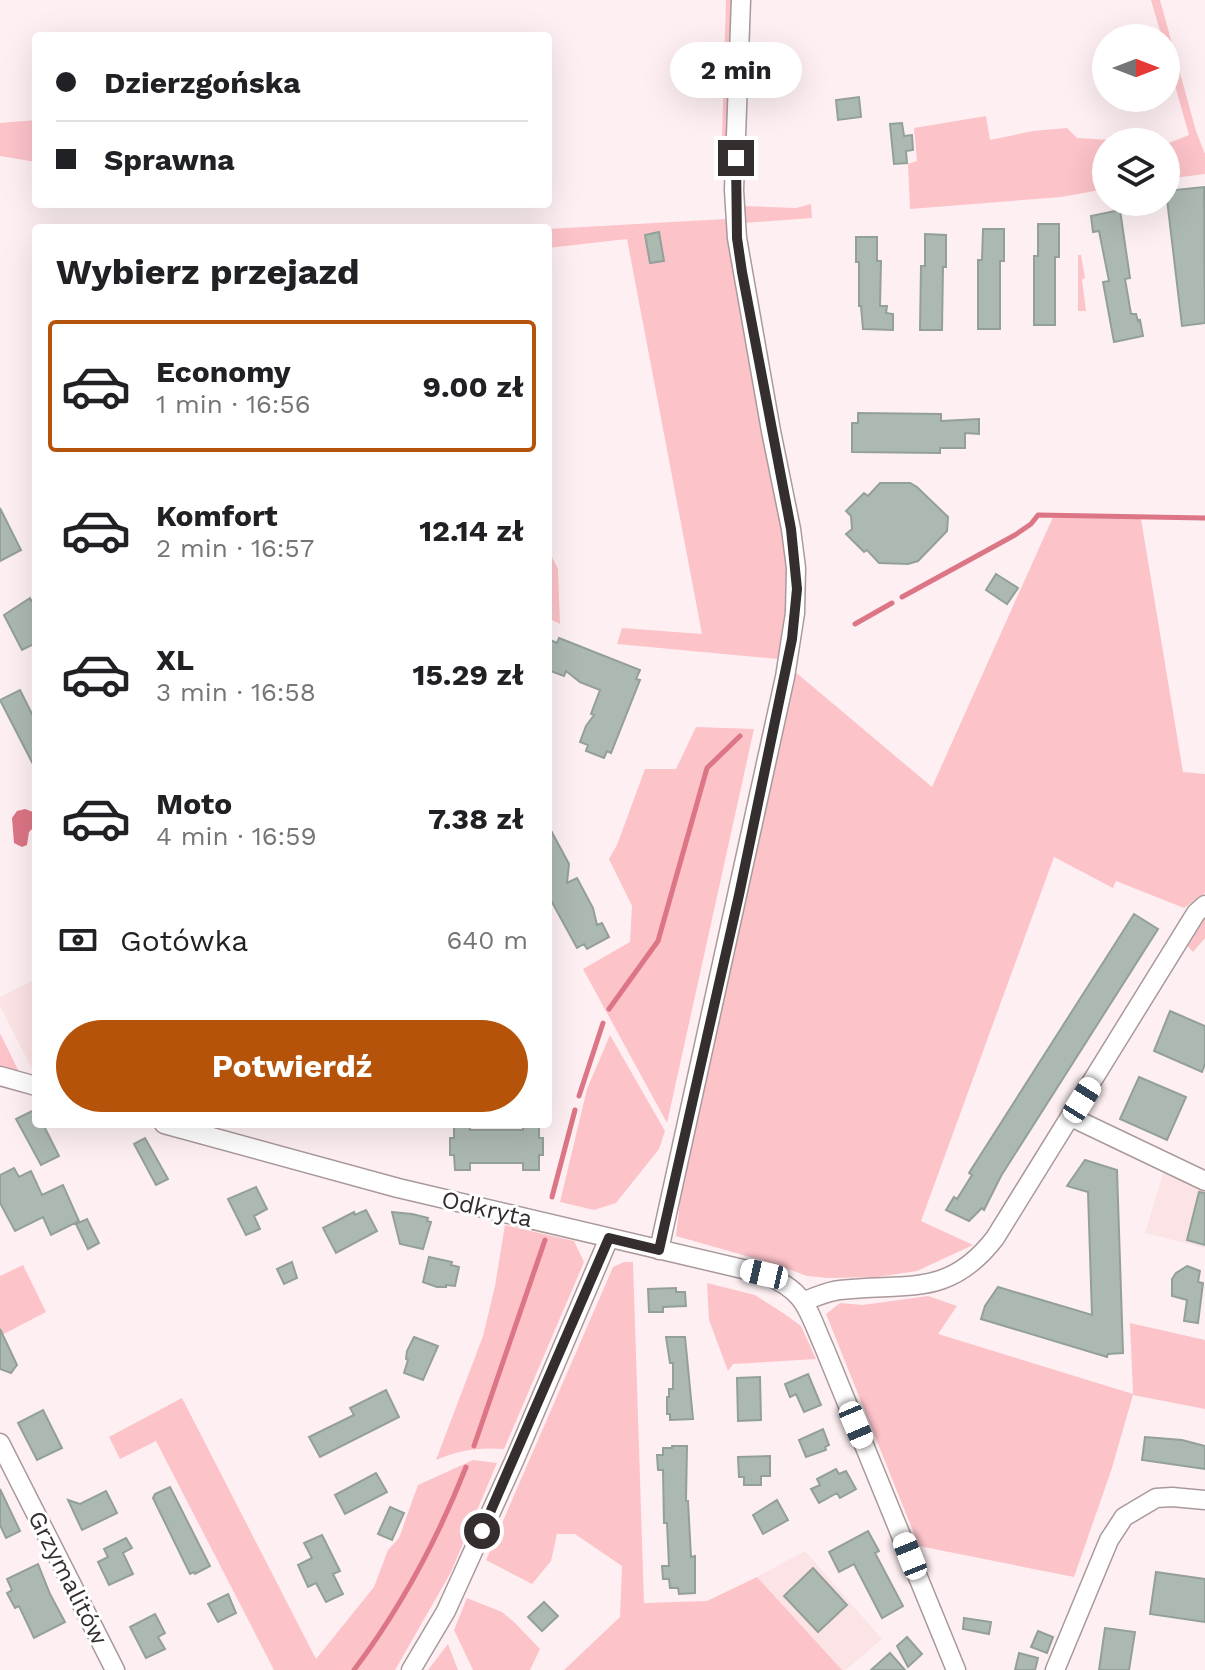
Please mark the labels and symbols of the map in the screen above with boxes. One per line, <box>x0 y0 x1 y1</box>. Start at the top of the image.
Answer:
north arrow <box>1092 24 1180 112</box>
callout: 2 min <box>670 42 802 98</box>
route end <box>718 140 754 176</box>
car <box>1059 1073 1105 1127</box>
street label: Odkryta <box>439 1185 535 1233</box>
car <box>738 1257 790 1291</box>
car <box>836 1398 876 1452</box>
street label: Grzymalitów <box>22 1506 114 1650</box>
route start <box>464 1513 500 1549</box>
car <box>890 1529 930 1583</box>

